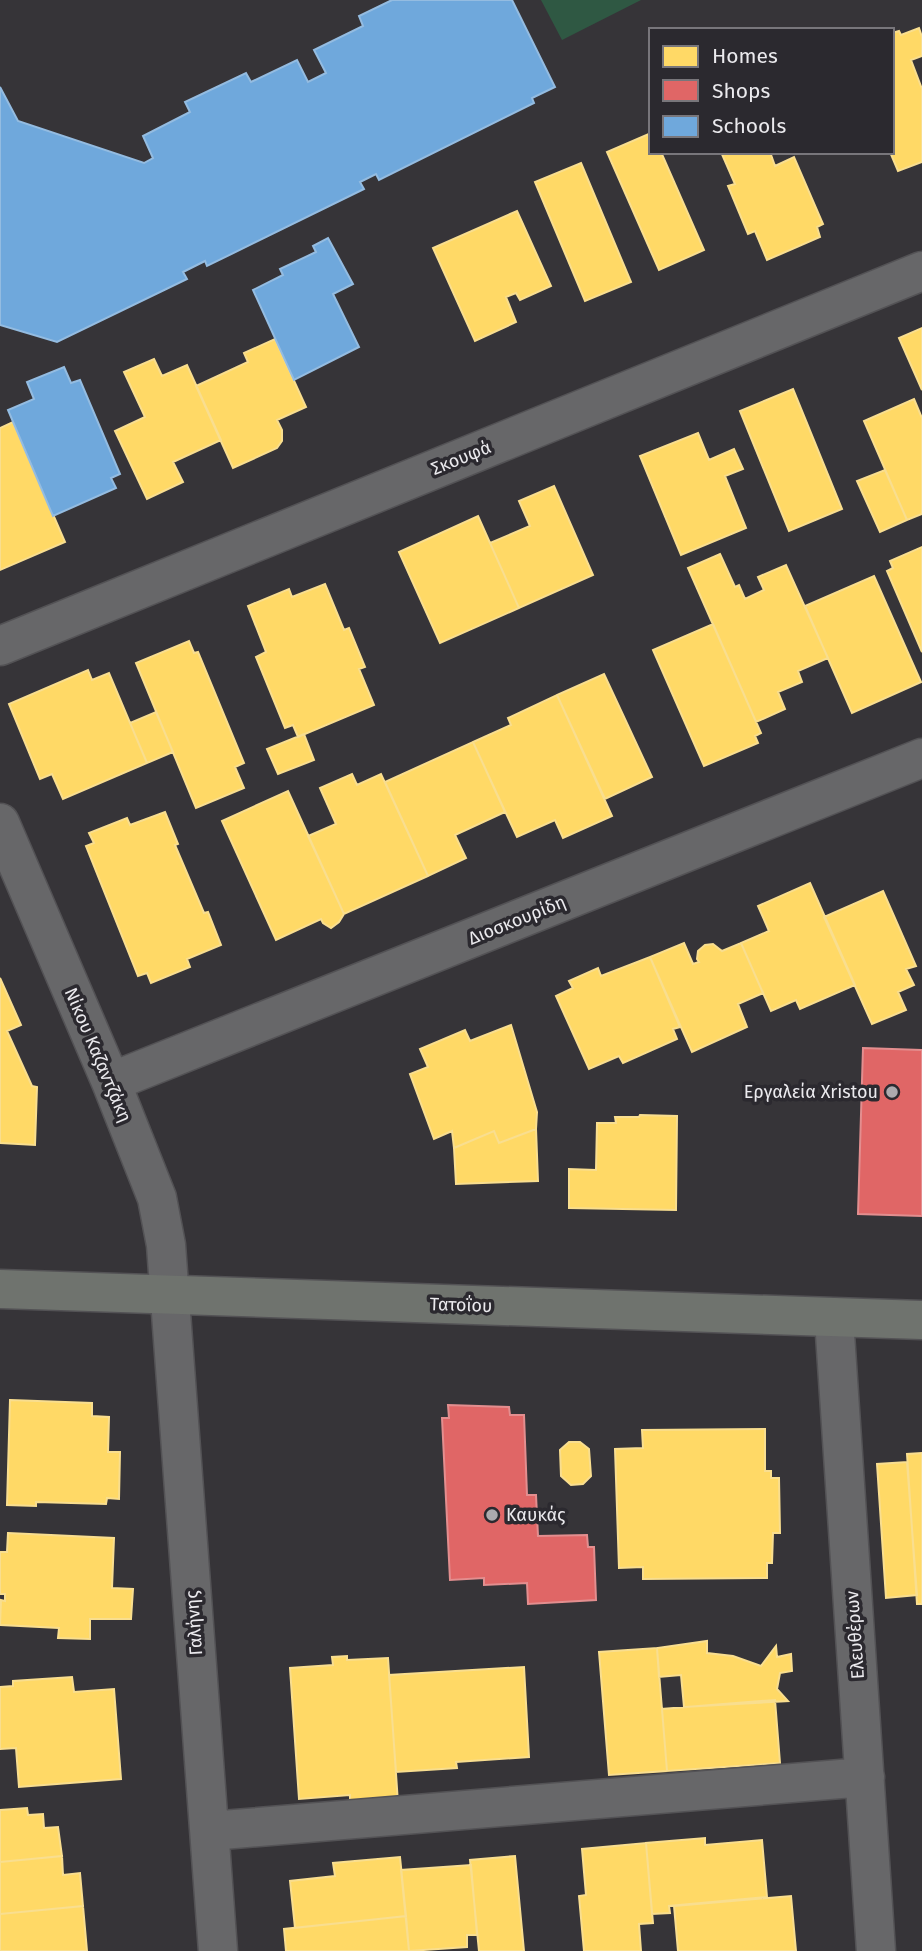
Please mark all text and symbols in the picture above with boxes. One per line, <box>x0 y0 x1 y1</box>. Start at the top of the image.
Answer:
legend <box>649 28 894 154</box>
text: Homes <box>712 43 778 69</box>
text: Shops <box>712 78 770 104</box>
text: Schools <box>712 113 786 139</box>
street label: Σκουφά <box>428 436 494 480</box>
street label: Διοσκουρίδη <box>465 890 569 950</box>
street label: Νίκου Καζαντζάκη <box>60 984 136 1126</box>
place label: Εργαλεία Xristou <box>744 1081 878 1103</box>
marker: Εργαλεία Xristou <box>884 1084 900 1100</box>
street label: Τατοΐου <box>429 1292 493 1317</box>
place label: Καυκάς <box>506 1504 566 1526</box>
marker: Καυκάς <box>484 1507 500 1523</box>
street label: Γαλήνης <box>181 1589 207 1656</box>
street label: Ελευθέρων <box>841 1590 869 1680</box>

